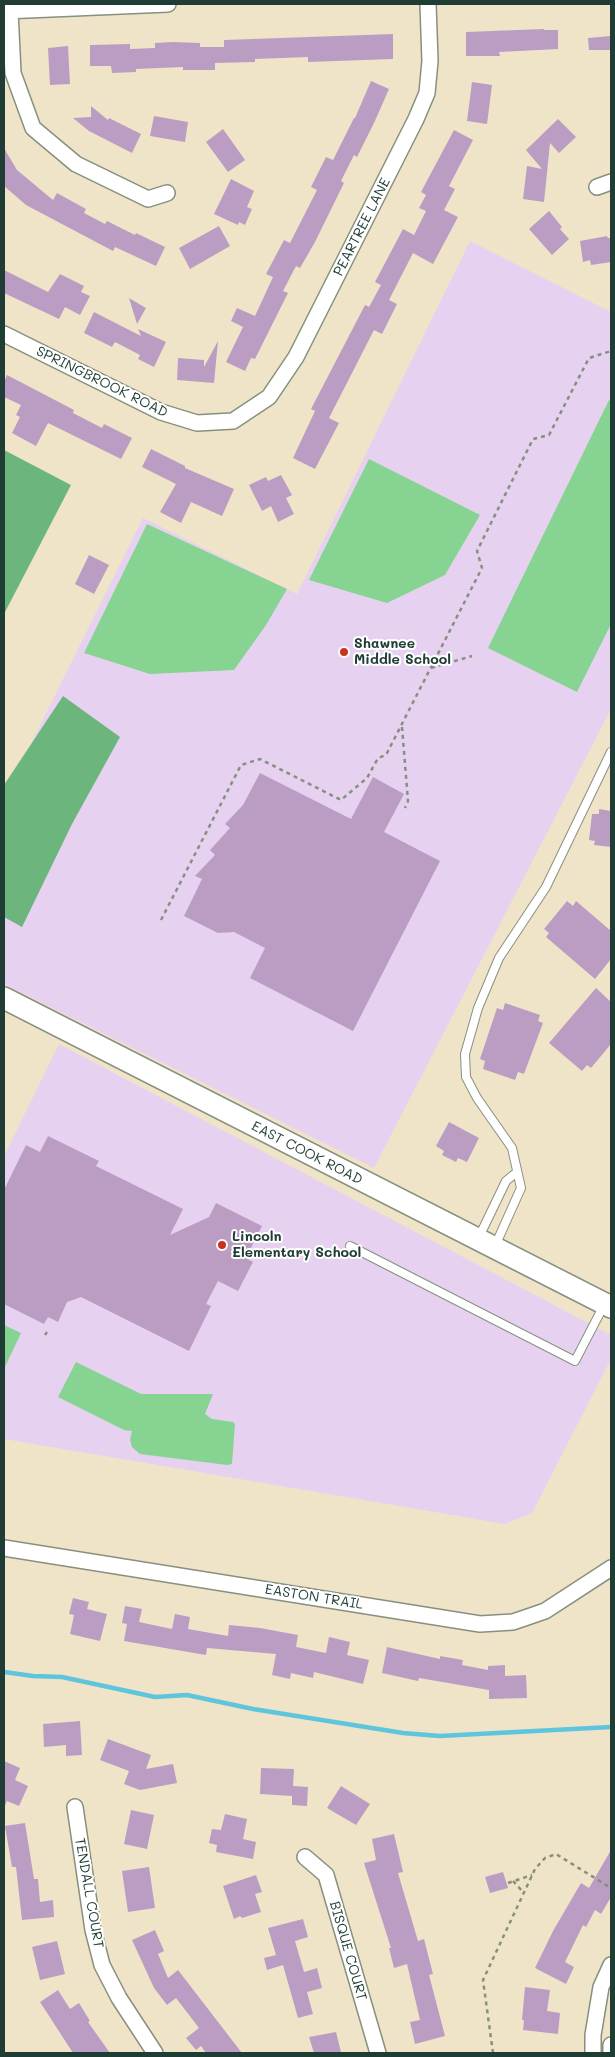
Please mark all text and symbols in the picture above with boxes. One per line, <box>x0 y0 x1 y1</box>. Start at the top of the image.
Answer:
street label: PEARTREE LANE <box>330 175 394 279</box>
street label: SPRINGBROOK ROAD <box>33 343 171 421</box>
place label: Shawnee Middle School <box>354 636 451 669</box>
marker: Shawnee Middle School <box>338 646 350 658</box>
street label: EAST COOK ROAD <box>249 1118 365 1188</box>
place label: Lincoln Elementary School <box>232 1229 361 1262</box>
marker: Lincoln Elementary School <box>216 1239 228 1251</box>
street label: EASTON TRAIL <box>264 1581 364 1613</box>
street label: TENDALL COURT <box>71 1836 107 1950</box>
street label: BISQUE COURT <box>326 1899 370 2003</box>

